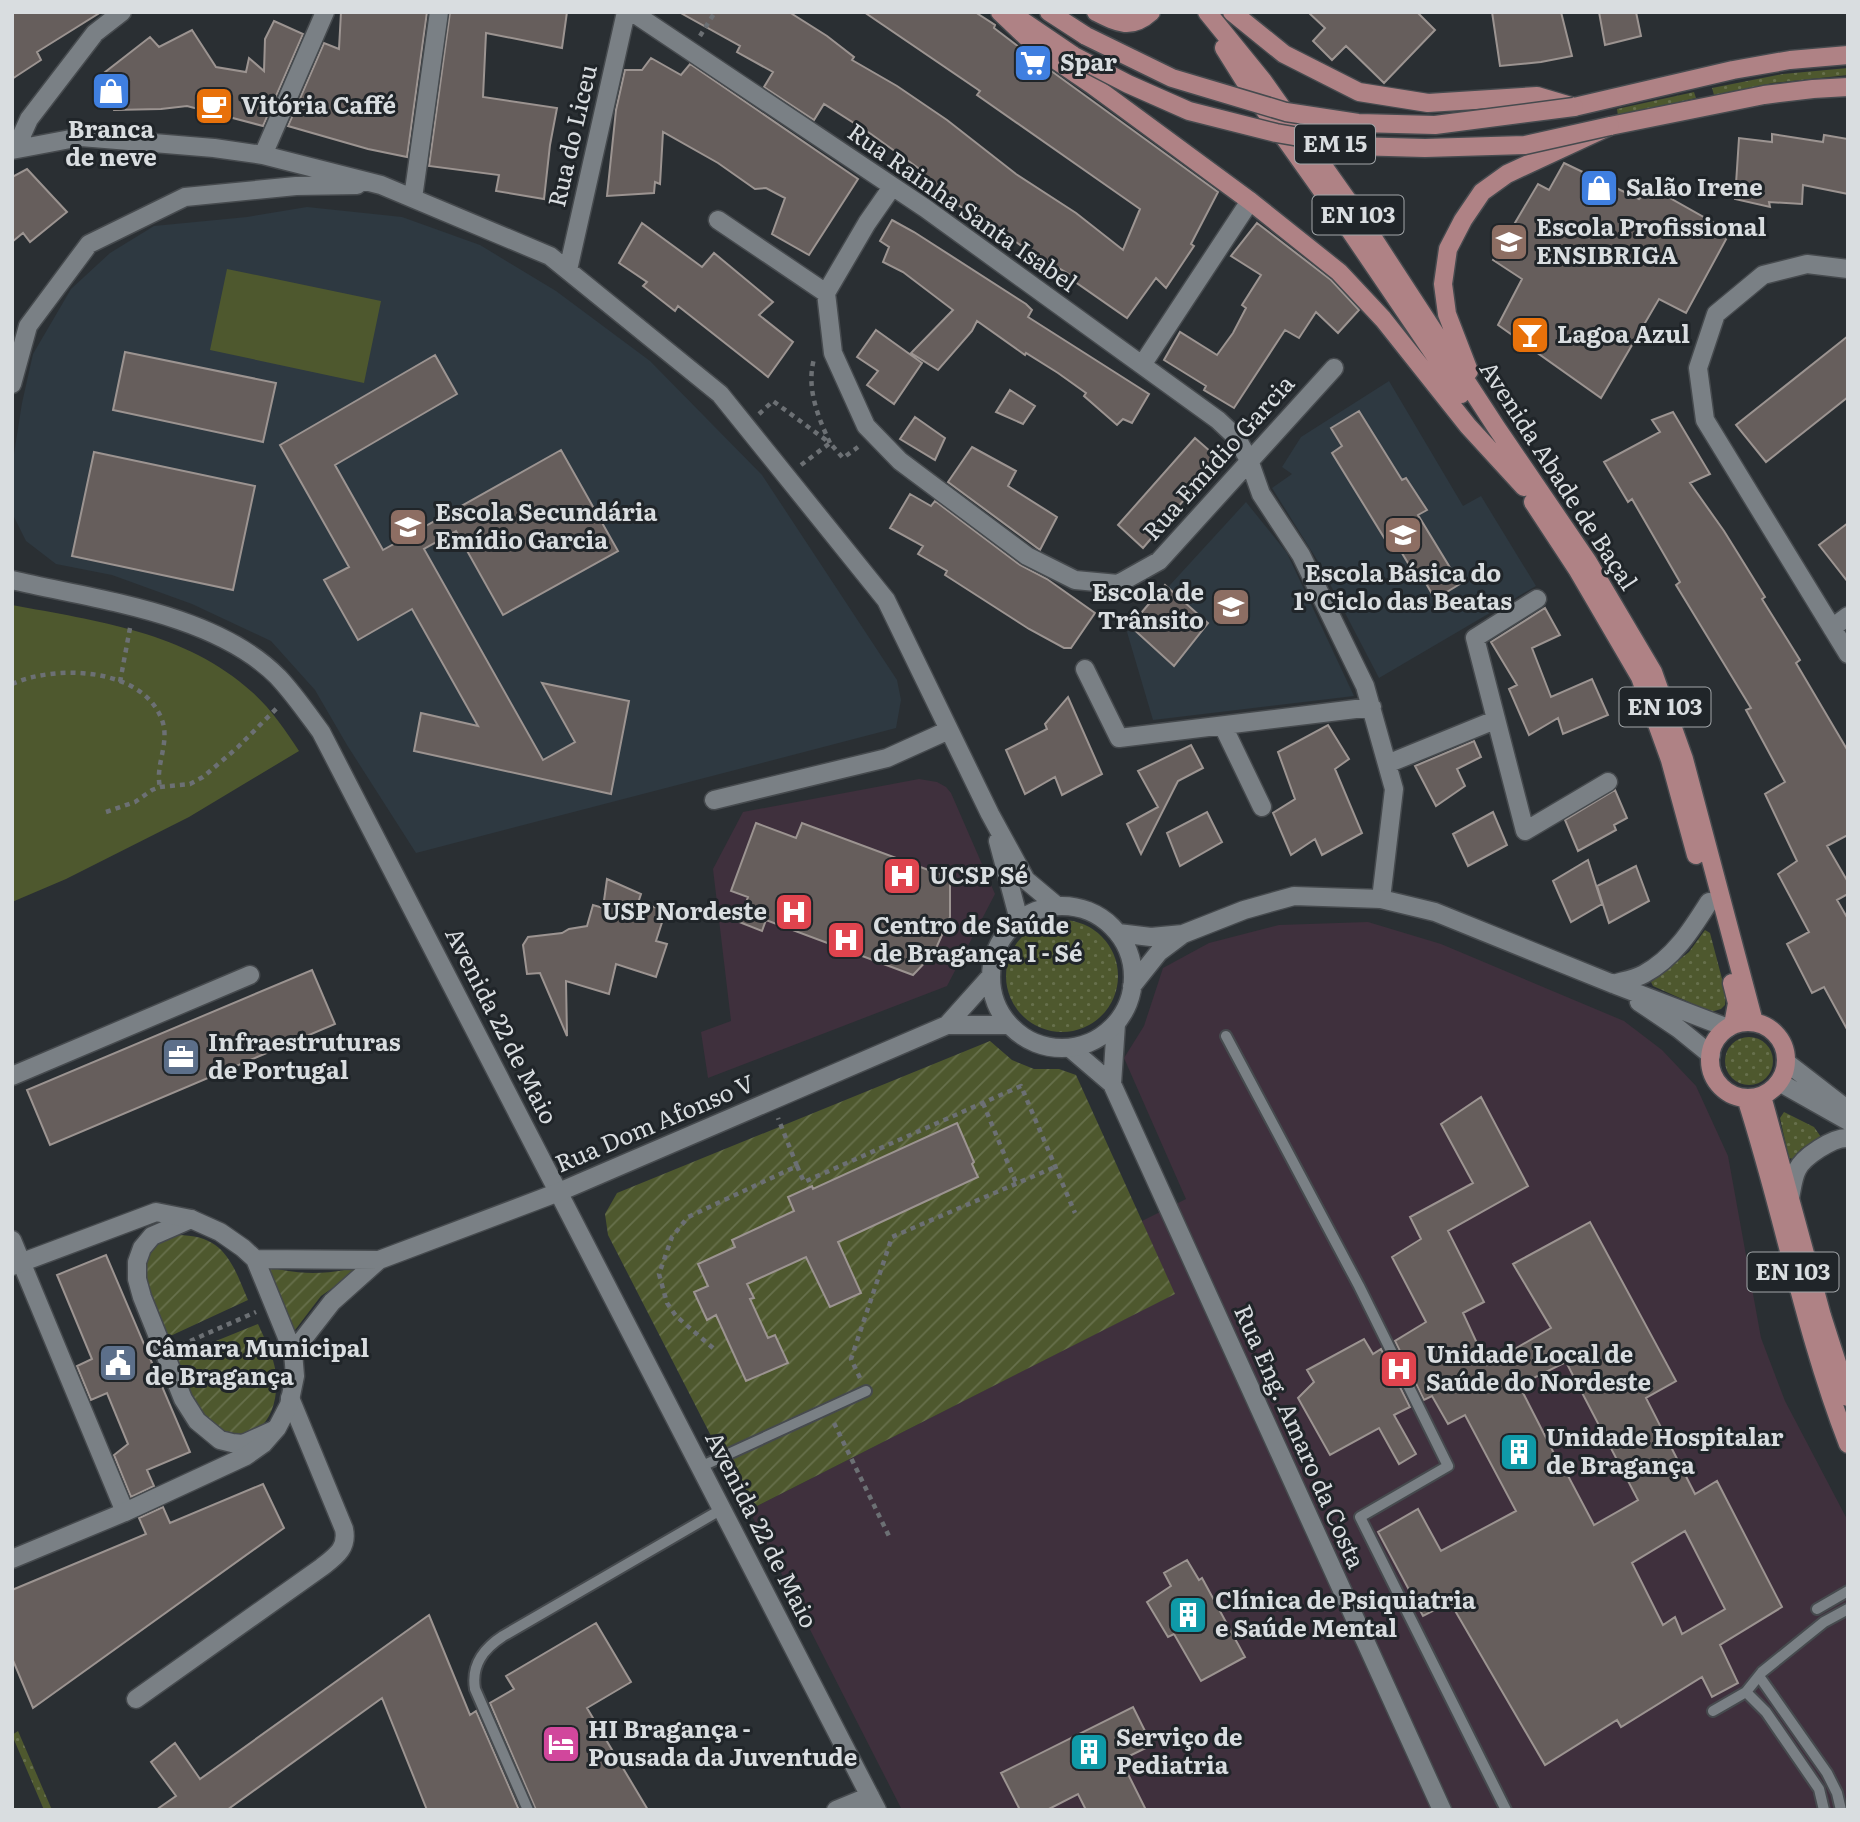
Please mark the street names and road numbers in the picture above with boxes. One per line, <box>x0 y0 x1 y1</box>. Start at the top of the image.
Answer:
street label: Rua do Liceu <box>537 61 604 210</box>
street label: Rua Rainha Santa Isabel <box>841 113 1085 299</box>
road number: EM 15 <box>1295 125 1375 164</box>
road number: EN 103 <box>1312 196 1404 234</box>
street label: Avenida Abade de Baçal <box>1473 353 1648 596</box>
street label: Rua Emídio Garcia <box>1133 366 1301 547</box>
road number: EN 103 <box>1620 688 1710 726</box>
street label: Avenida 22 de Maio <box>438 920 568 1130</box>
street label: Rua Dom Afonso V <box>549 1064 759 1179</box>
road number: EN 103 <box>1748 1252 1839 1292</box>
street label: Rua Eng. Amaro da Costa <box>1227 1298 1375 1574</box>
street label: Avenida 22 de Maio <box>698 1424 828 1634</box>

